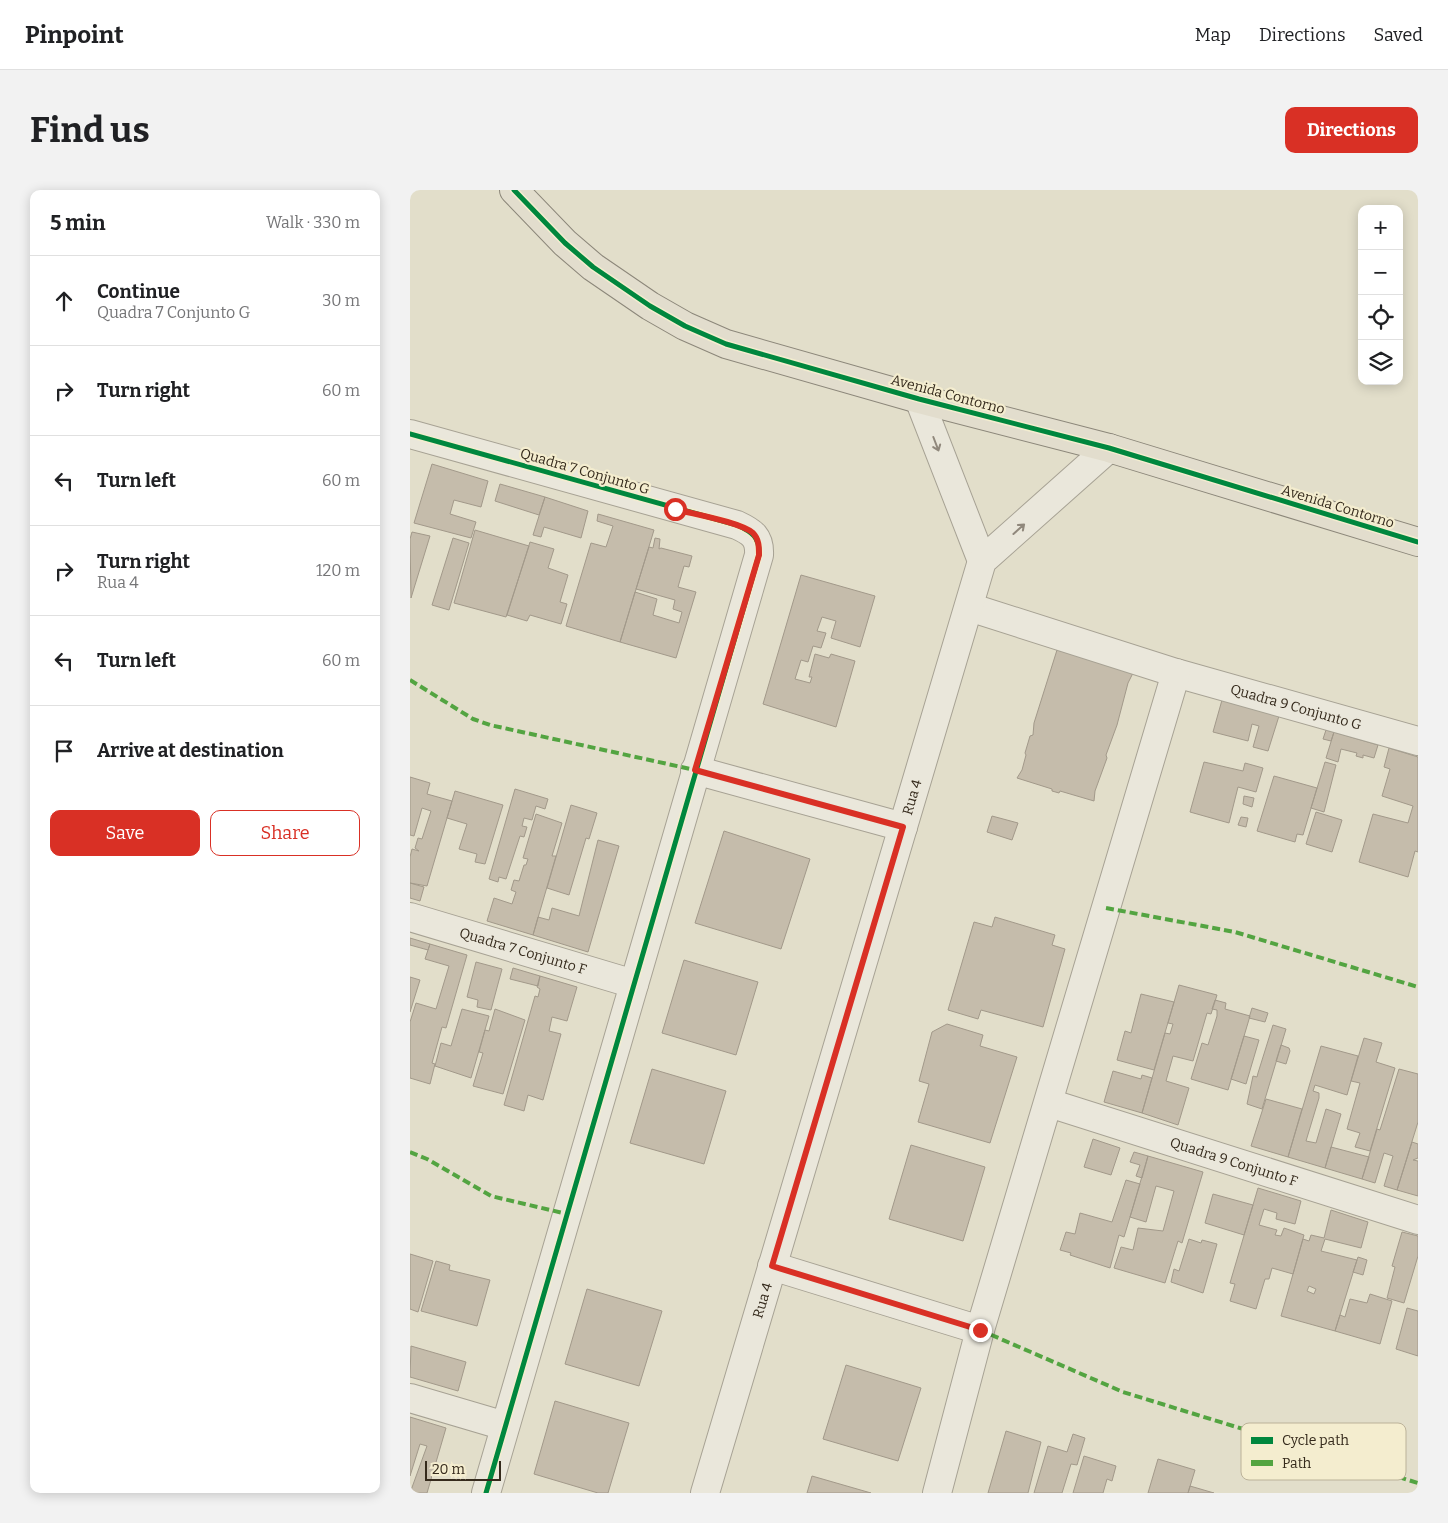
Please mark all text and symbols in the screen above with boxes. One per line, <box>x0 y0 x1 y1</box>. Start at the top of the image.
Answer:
text: Pinpoint <box>25 21 124 49</box>
text: Map <box>1195 24 1231 46</box>
text: Directions <box>1259 24 1346 46</box>
text: Saved <box>1374 24 1423 46</box>
button: Directions <box>1285 107 1418 153</box>
text: Find us <box>30 109 150 151</box>
map controls <box>1358 205 1403 385</box>
button: + <box>1358 205 1403 250</box>
text: 5 min <box>50 210 106 236</box>
text: Walk · 330 m <box>266 213 360 232</box>
button: − <box>1358 250 1403 295</box>
text: Continue <box>97 280 180 303</box>
icon: ahead <box>50 287 78 315</box>
text: 30 m <box>322 291 360 310</box>
button: locate <box>1358 295 1403 340</box>
text: Quadra 7 Conjunto G <box>97 303 250 322</box>
button: layers <box>1358 340 1403 385</box>
street label: Avenida Contorno <box>889 371 1007 418</box>
icon: right <box>50 377 78 405</box>
text: Turn right <box>97 379 190 402</box>
text: 60 m <box>322 381 360 400</box>
one-way arrow <box>932 436 942 451</box>
street label: Quadra 7 Conjunto G <box>518 445 652 498</box>
icon: left <box>50 467 78 495</box>
text: Turn left <box>97 469 176 492</box>
text: 60 m <box>322 471 360 490</box>
street label: Avenida Contorno <box>1279 481 1396 532</box>
route start <box>664 498 687 521</box>
one-way arrow <box>1012 523 1025 535</box>
text: Turn right <box>97 550 190 573</box>
icon: right <box>50 557 78 585</box>
text: 120 m <box>316 561 360 580</box>
text: Rua 4 <box>97 573 138 592</box>
icon: left <box>50 647 78 675</box>
text: Turn left <box>97 649 176 672</box>
text: 60 m <box>322 651 360 670</box>
street label: Quadra 9 Conjunto G <box>1228 681 1363 734</box>
icon: arrive <box>50 737 78 765</box>
text: Arrive at destination <box>97 739 284 762</box>
street label: Rua 4 <box>899 777 926 817</box>
button: Save <box>50 810 200 856</box>
button: Share <box>210 810 360 856</box>
street label: Quadra 7 Conjunto F <box>457 924 589 978</box>
street label: Quadra 9 Conjunto F <box>1168 1134 1300 1190</box>
street label: Rua 4 <box>749 1281 776 1320</box>
route end <box>969 1319 992 1342</box>
legend <box>1241 1423 1406 1480</box>
text: Cycle path <box>1282 1432 1349 1449</box>
text: Path <box>1282 1455 1312 1472</box>
scale bar <box>425 1458 501 1481</box>
text: 20 m <box>432 1461 465 1478</box>

